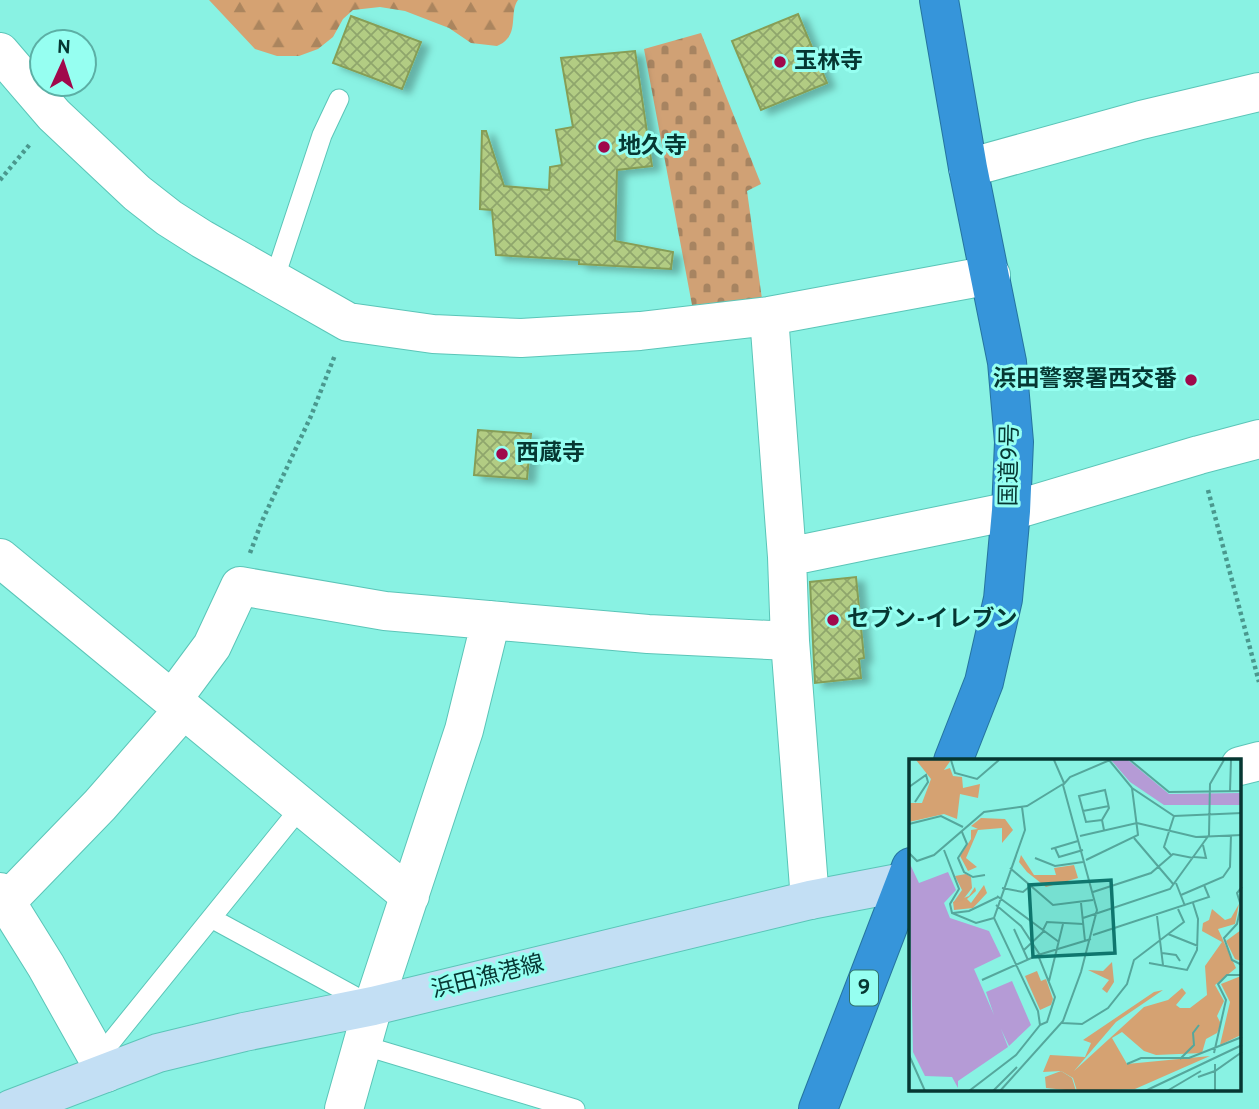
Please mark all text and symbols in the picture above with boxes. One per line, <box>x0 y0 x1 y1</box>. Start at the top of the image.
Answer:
north arrow <box>28 28 98 98</box>
text: N <box>56 36 71 60</box>
place label: 玉林寺 <box>794 48 863 77</box>
marker: 玉林寺 <box>772 54 788 70</box>
place label: 地久寺 <box>618 133 687 162</box>
marker: 地久寺 <box>596 139 612 155</box>
place label: 浜田警察署西交番 <box>993 366 1177 395</box>
marker: 浜田警察署西交番 <box>1183 372 1199 388</box>
street label: 国道9号 <box>996 423 1026 507</box>
place label: 西蔵寺 <box>516 440 585 469</box>
marker: 西蔵寺 <box>494 446 510 462</box>
place label: セブン-イレブン <box>847 606 1018 635</box>
marker: セブン-イレブン <box>825 612 841 628</box>
inset map <box>909 759 1242 1092</box>
street label: 浜田漁港線 <box>429 950 547 1006</box>
road number: 9 <box>850 970 878 1006</box>

